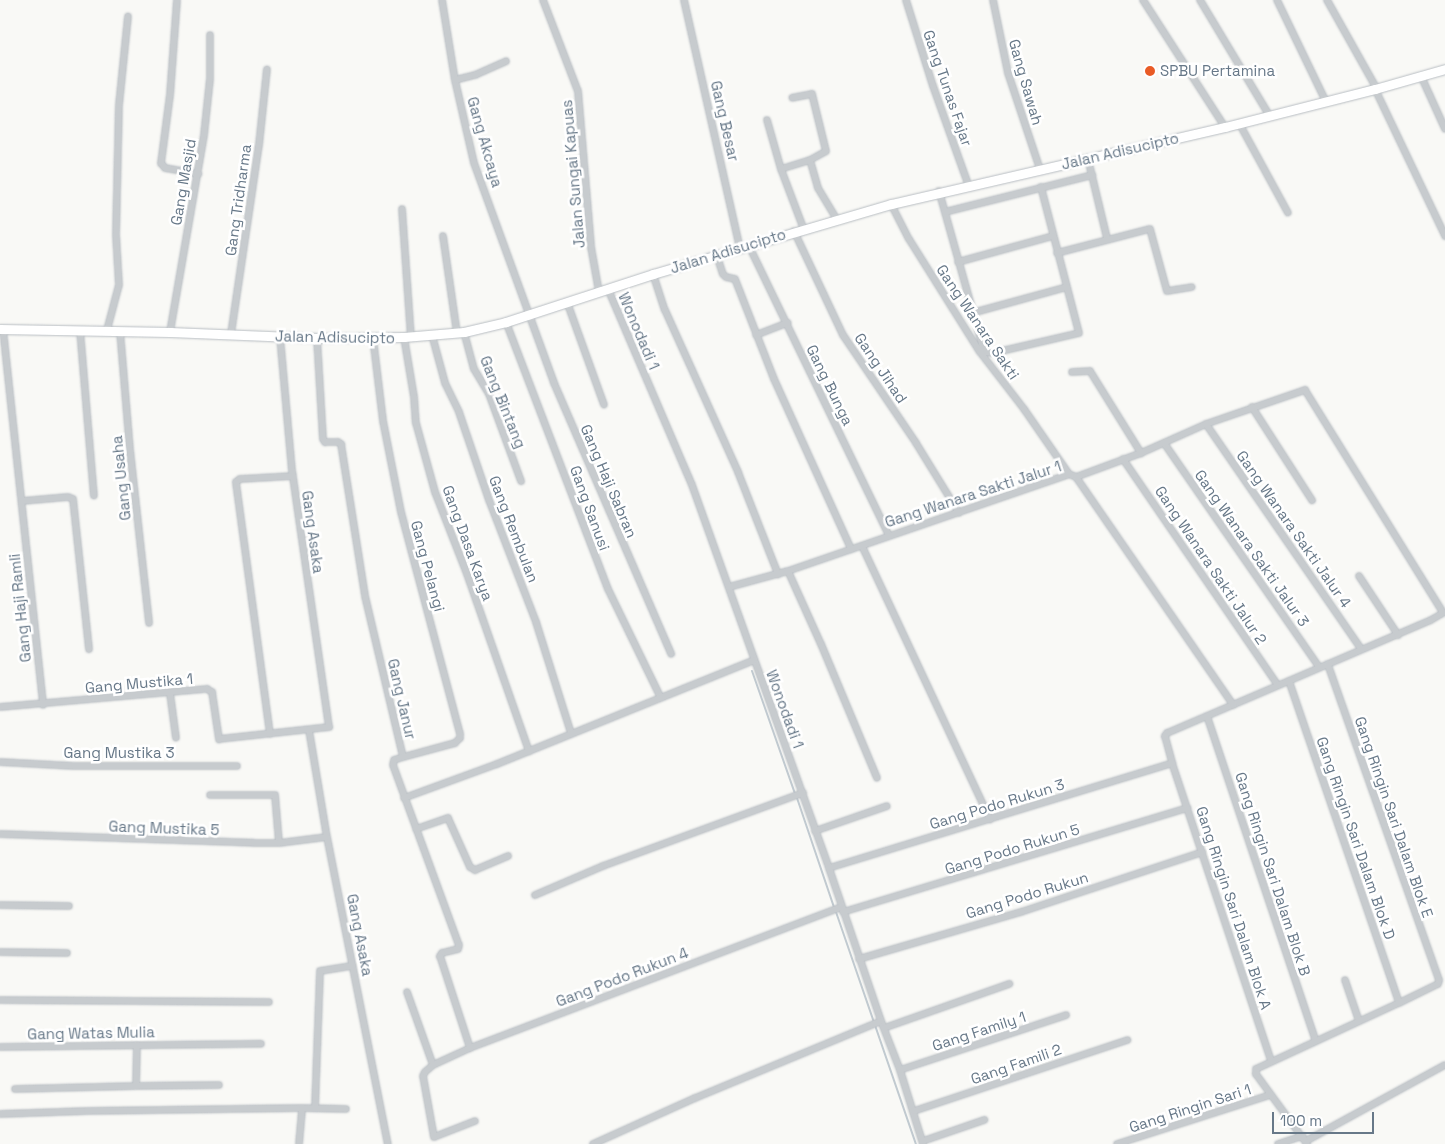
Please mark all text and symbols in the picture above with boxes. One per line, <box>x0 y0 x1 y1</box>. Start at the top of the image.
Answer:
street label: Gang Tunas Fajar <box>920 27 976 149</box>
street label: Gang Sawah <box>1005 37 1047 127</box>
place label: SPBU Pertamina <box>1160 62 1275 80</box>
marker: SPBU Pertamina <box>1144 65 1156 77</box>
street label: Gang Besar <box>707 79 743 163</box>
street label: Gang Akcaya <box>463 95 507 189</box>
street label: Jalan Sungai Kapuas <box>558 99 588 249</box>
street label: Jalan Adisucipto <box>1059 129 1181 173</box>
street label: Gang Masjid <box>167 137 199 227</box>
street label: Gang Tridharma <box>221 143 255 257</box>
street label: Jalan Adisucipto <box>668 225 788 277</box>
street label: Gang Wanara Sakti <box>933 261 1023 383</box>
street label: Wonodadi 1 <box>615 290 663 372</box>
street label: Jalan Adisucipto <box>275 327 395 347</box>
street label: Gang Jihad <box>851 329 911 407</box>
street label: Gang Bunga <box>803 342 857 428</box>
street label: Gang Bintang <box>476 353 530 451</box>
street label: Gang Haji Sabran <box>577 422 641 540</box>
street label: Gang Usaha <box>108 435 134 521</box>
street label: Gang Wanara Sakti Jalur 4 <box>1233 447 1355 611</box>
street label: Gang Wanara Sakti Jalur 1 <box>882 457 1064 531</box>
street label: Gang Sanusi <box>566 463 614 553</box>
street label: Gang Wanara Sakti Jalur 3 <box>1191 466 1313 630</box>
street label: Gang Rembulan <box>485 473 543 585</box>
street label: Gang Wanara Sakti Jalur 2 <box>1151 482 1271 648</box>
street label: Gang Dasa Karya <box>439 483 497 603</box>
street label: Gang Asaka <box>298 489 328 575</box>
street label: Gang Pelangi <box>407 518 449 614</box>
street label: Gang Haji Ramli <box>5 553 35 663</box>
street label: Gang Janur <box>384 657 420 741</box>
street label: Wonodadi 1 <box>762 667 808 751</box>
street label: Gang Mustika 1 <box>84 669 194 697</box>
street label: Gang Ringin Sari Dalam Blok E <box>1351 714 1437 920</box>
street label: Gang Ringin Sari Dalam Blok D <box>1313 734 1399 942</box>
street label: Gang Mustika 3 <box>63 744 175 762</box>
street label: Gang Ringin Sari Dalam Blok B <box>1231 770 1315 978</box>
street label: Gang Podo Rukun 3 <box>927 775 1067 833</box>
street label: Gang Ringin Sari Dalam Blok A <box>1193 804 1275 1012</box>
street label: Gang Mustika 5 <box>108 817 220 839</box>
street label: Gang Podo Rukun 5 <box>942 820 1082 878</box>
street label: Gang Podo Rukun <box>964 868 1090 922</box>
street label: Gang Asaka <box>343 892 377 978</box>
street label: Gang Podo Rukun 4 <box>553 943 691 1011</box>
street label: Gang Family 1 <box>930 1007 1028 1055</box>
street label: Gang Watas Mulia <box>27 1023 155 1043</box>
street label: Gang Famili 2 <box>968 1040 1064 1088</box>
street label: Gang Ringin Sari 1 <box>1127 1080 1253 1136</box>
scale bar <box>1275 1102 1378 1134</box>
text: 100 m <box>1280 1111 1322 1130</box>

